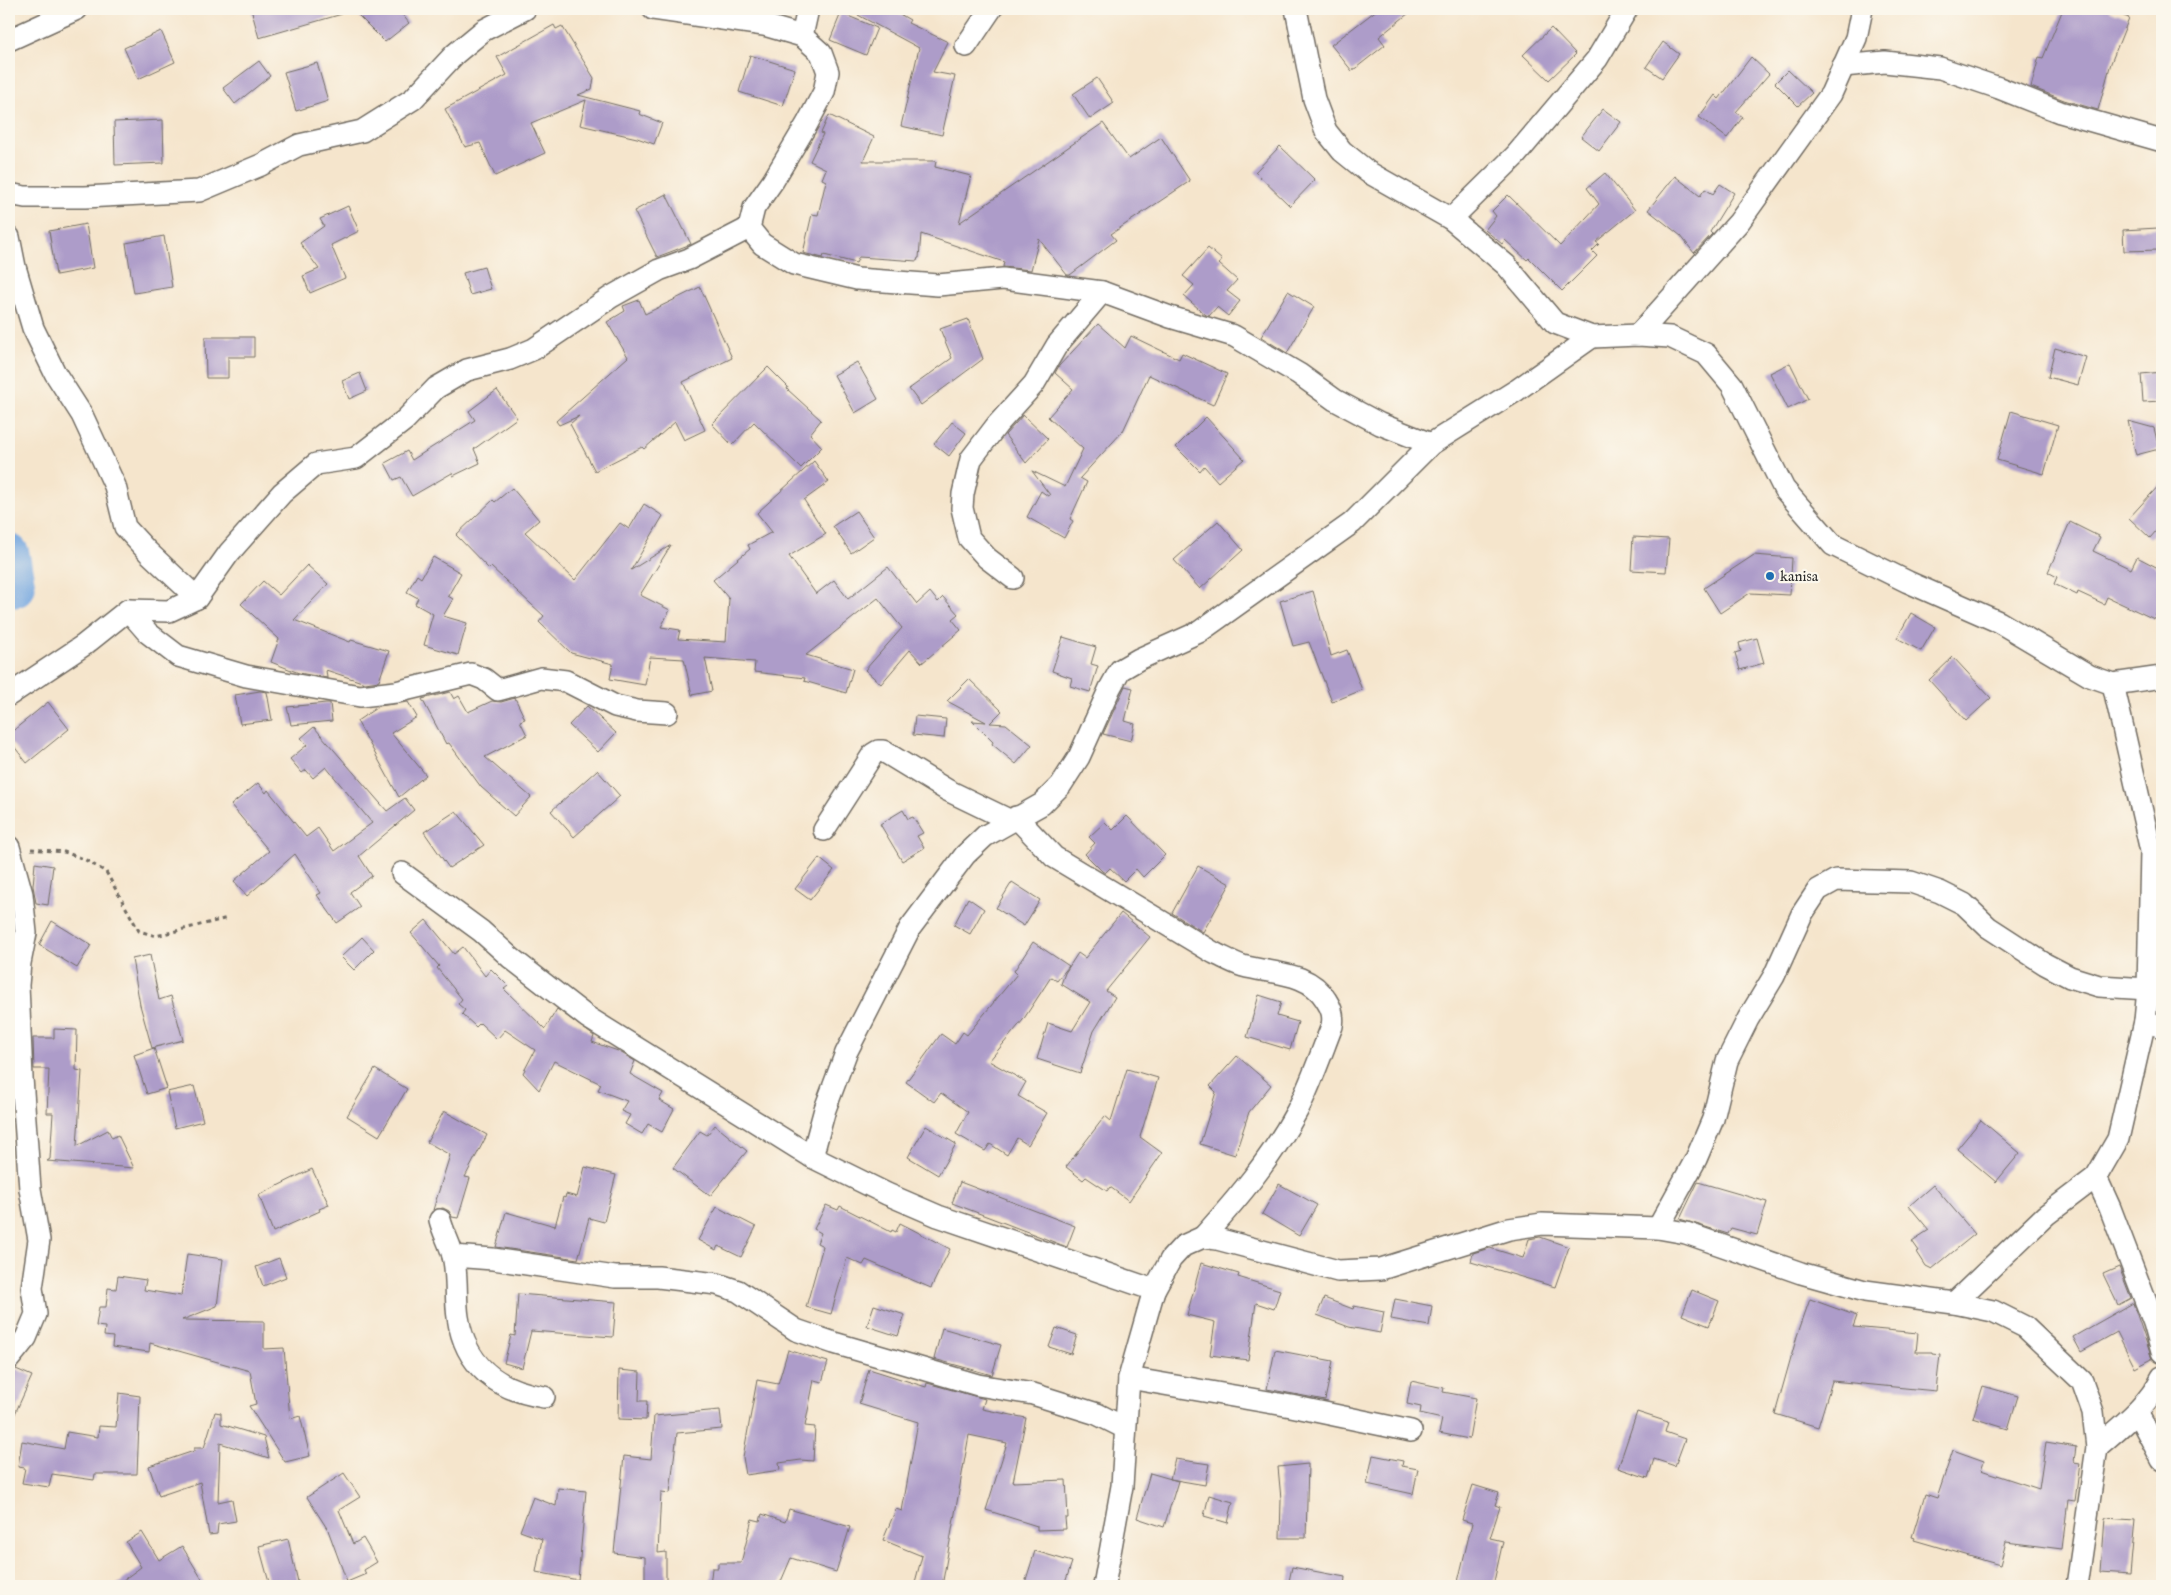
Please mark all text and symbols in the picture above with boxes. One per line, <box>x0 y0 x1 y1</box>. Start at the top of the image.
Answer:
place label: kanisa <box>1780 567 1819 586</box>
marker: kanisa <box>1764 570 1776 582</box>

